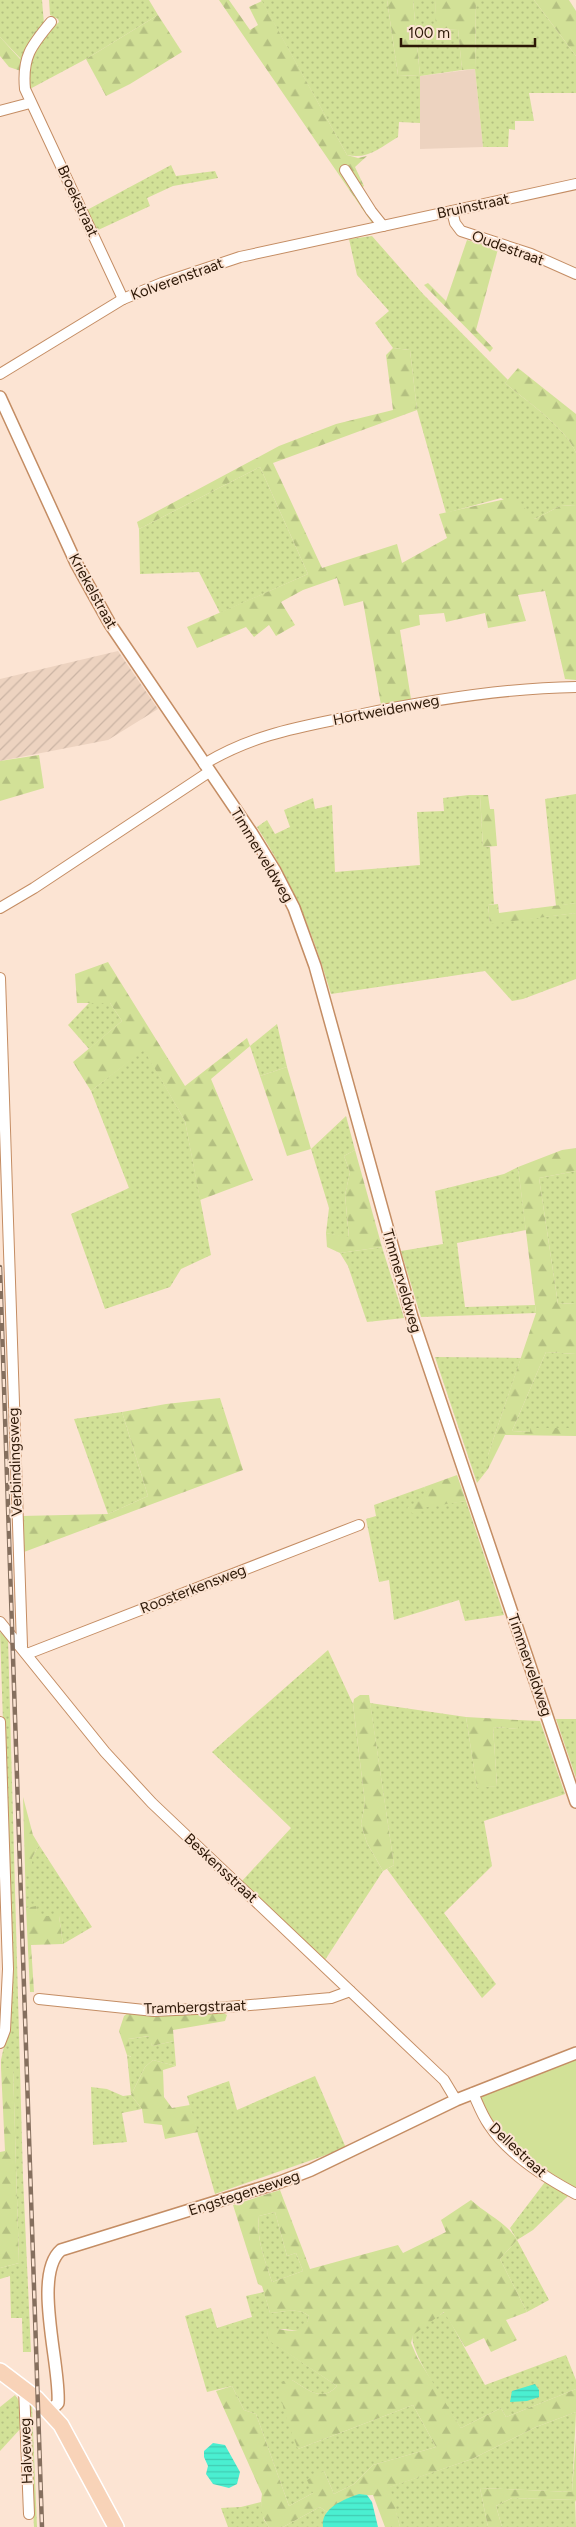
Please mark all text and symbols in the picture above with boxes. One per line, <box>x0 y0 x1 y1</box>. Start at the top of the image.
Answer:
scale bar <box>401 15 535 47</box>
text: 100 m <box>408 24 450 42</box>
street label: Broekstraat <box>54 162 103 240</box>
street label: Bruinstraat <box>435 190 511 222</box>
street label: Oudestraat <box>469 227 547 270</box>
street label: Kolverenstraat <box>128 254 226 304</box>
street label: Kriekelstraat <box>65 550 121 632</box>
street label: Hortweidenweg <box>331 691 441 729</box>
street label: Timmerveldweg <box>227 804 297 906</box>
street label: Timmerveldweg <box>379 1227 425 1335</box>
street label: Verbindingsweg <box>4 1407 26 1517</box>
street label: Roosterkensweg <box>138 1561 248 1617</box>
street label: Timmerveldweg <box>504 1611 556 1719</box>
street label: Beskensstraat <box>181 1829 262 1907</box>
street label: Trambergstraat <box>143 1996 247 2018</box>
street label: Dellestraat <box>486 2119 551 2181</box>
street label: Engstegenseweg <box>186 2167 302 2219</box>
street label: Halveweg <box>16 2417 36 2485</box>

